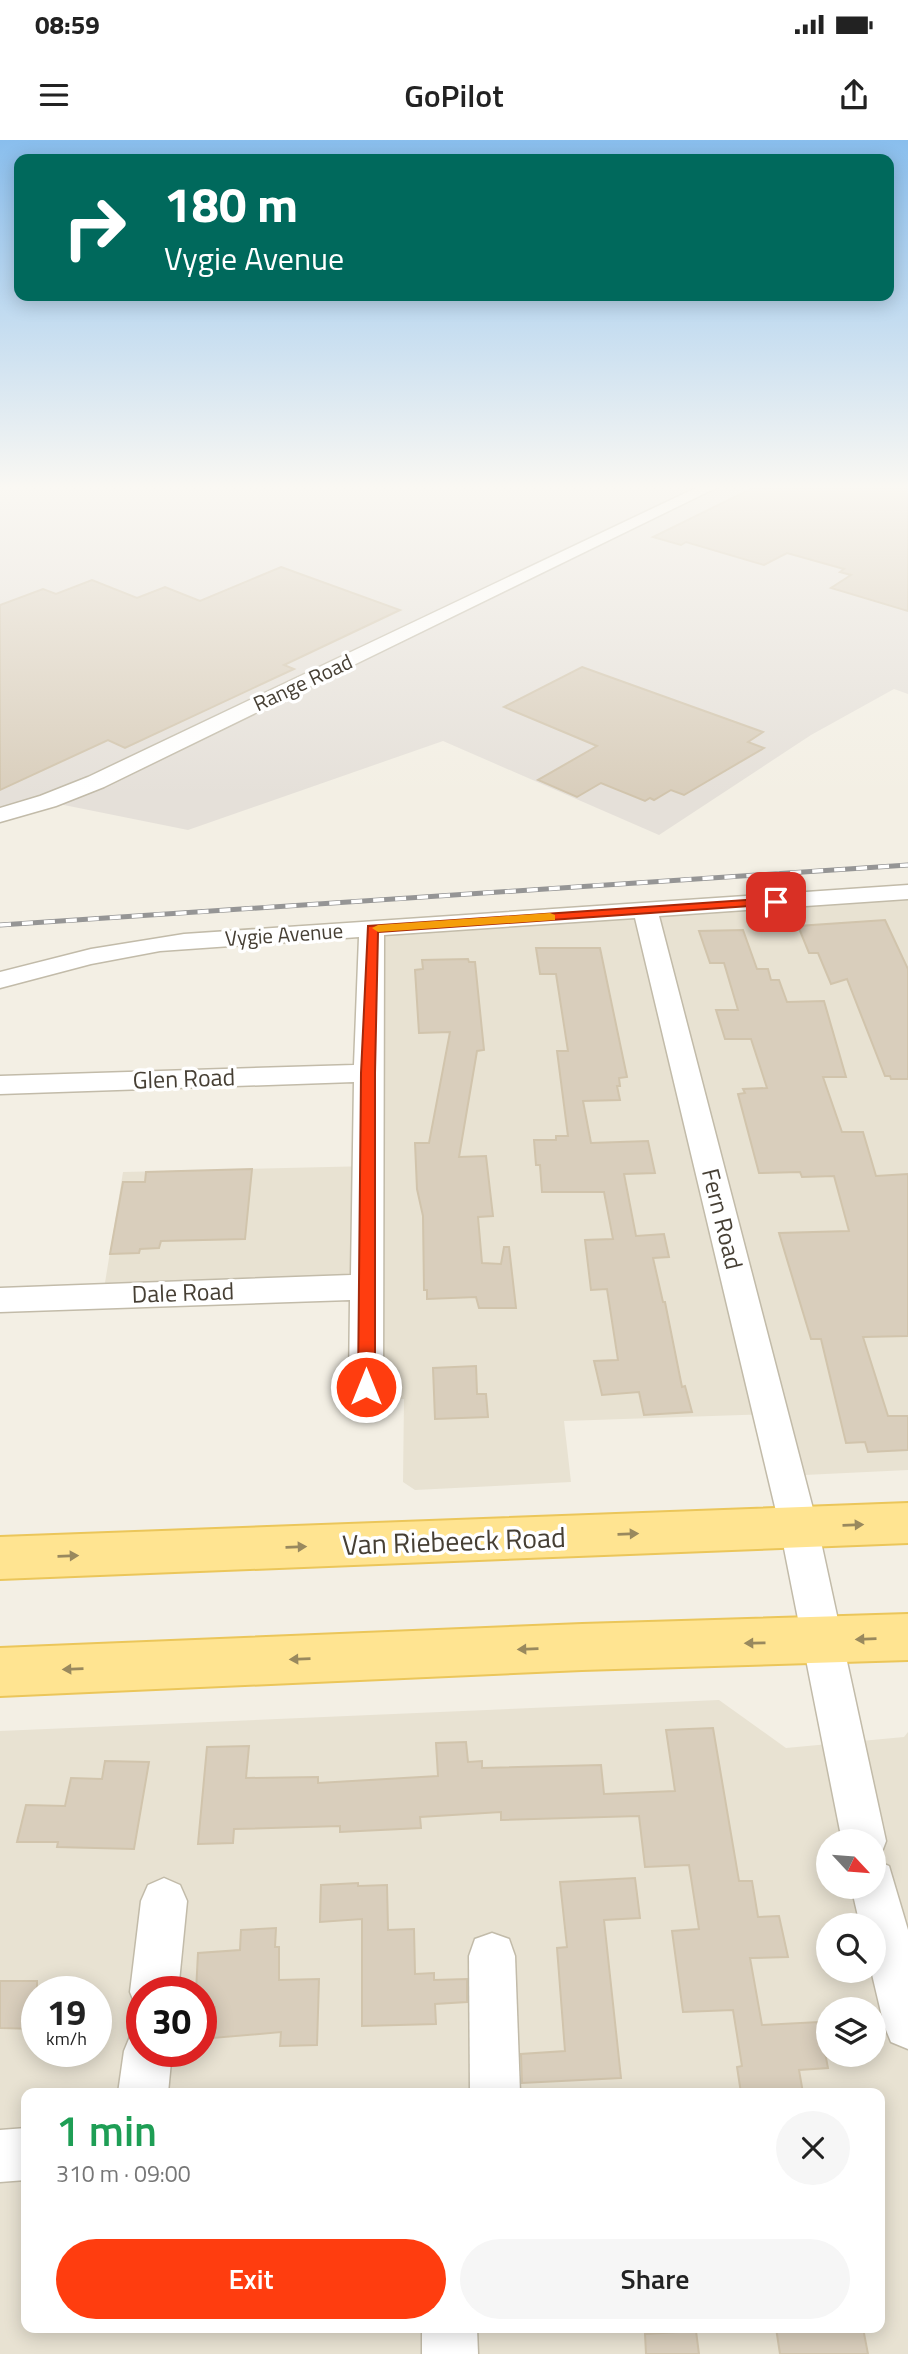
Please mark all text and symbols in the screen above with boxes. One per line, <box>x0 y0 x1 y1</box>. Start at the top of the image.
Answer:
text: 08:59 <box>35 5 100 44</box>
text: GoPilot <box>404 71 504 119</box>
icon: menu <box>35 76 73 114</box>
icon: share <box>835 76 873 114</box>
text: 180 m <box>164 166 298 241</box>
icon: right <box>49 182 140 273</box>
text: Vygie Avenue <box>164 234 344 282</box>
street label: Range Road <box>248 645 357 719</box>
pin <box>746 872 806 932</box>
icon: arrive <box>757 883 795 921</box>
street label: Vygie Avenue <box>224 914 344 954</box>
street label: Glen Road <box>132 1058 236 1098</box>
street label: Fern Road <box>693 1165 753 1273</box>
street label: Dale Road <box>131 1272 235 1312</box>
position arrow <box>329 1350 403 1424</box>
street label: Van Riebeeck Road <box>341 1515 567 1566</box>
one-way arrow <box>843 1520 865 1531</box>
one-way arrow <box>618 1529 640 1540</box>
one-way arrow <box>285 1541 307 1552</box>
one-way arrow <box>57 1550 79 1561</box>
one-way arrow <box>854 1634 876 1645</box>
one-way arrow <box>744 1637 766 1648</box>
one-way arrow <box>516 1644 538 1655</box>
one-way arrow <box>289 1654 311 1665</box>
one-way arrow <box>62 1663 84 1674</box>
north arrow <box>816 1829 886 1899</box>
map controls <box>816 1829 886 2067</box>
button: search <box>816 1913 886 1983</box>
speed limit sign: 30 <box>126 1976 217 2067</box>
text: 19 <box>47 1985 86 2039</box>
button: layers <box>816 1997 886 2067</box>
text: km/h <box>46 2025 87 2052</box>
text: 1 min <box>56 2098 157 2162</box>
button: close <box>776 2111 850 2185</box>
text: 310 m · 09:00 <box>56 2156 191 2191</box>
button: Exit <box>56 2239 446 2319</box>
button: Share <box>460 2239 850 2319</box>

